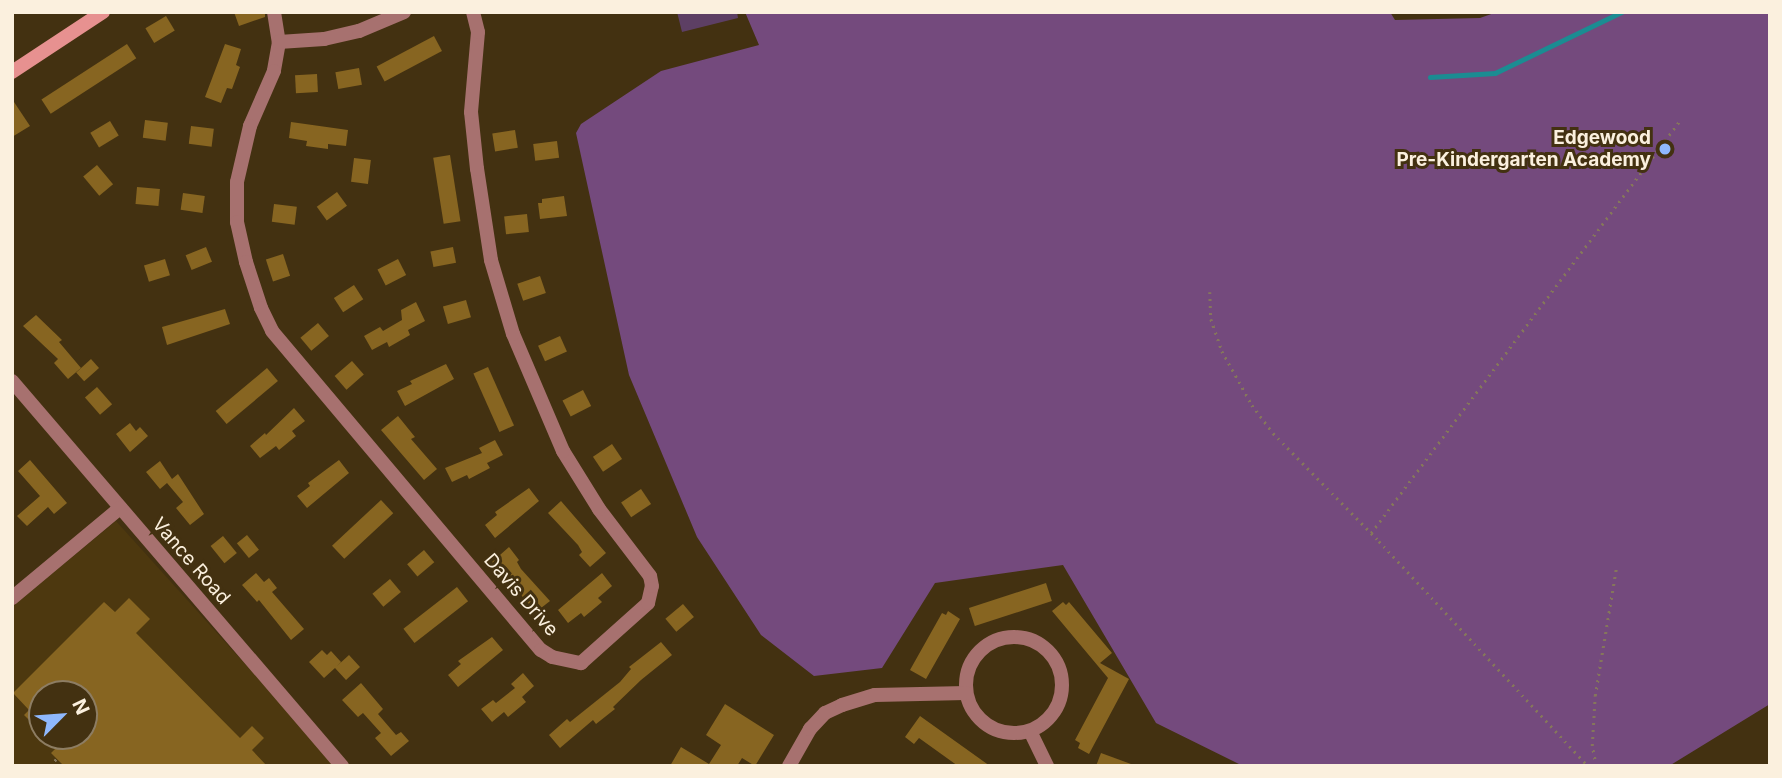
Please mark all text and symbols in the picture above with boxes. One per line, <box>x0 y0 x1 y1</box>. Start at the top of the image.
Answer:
place label: Edgewood Pre-Kindergarten Academy <box>1396 127 1651 171</box>
marker: Edgewood Pre-Kindergarten Academy <box>1657 141 1673 157</box>
street label: Vance Road <box>147 513 235 609</box>
street label: Davis Drive <box>479 549 563 641</box>
north arrow <box>28 680 98 750</box>
text: N <box>67 695 94 718</box>

